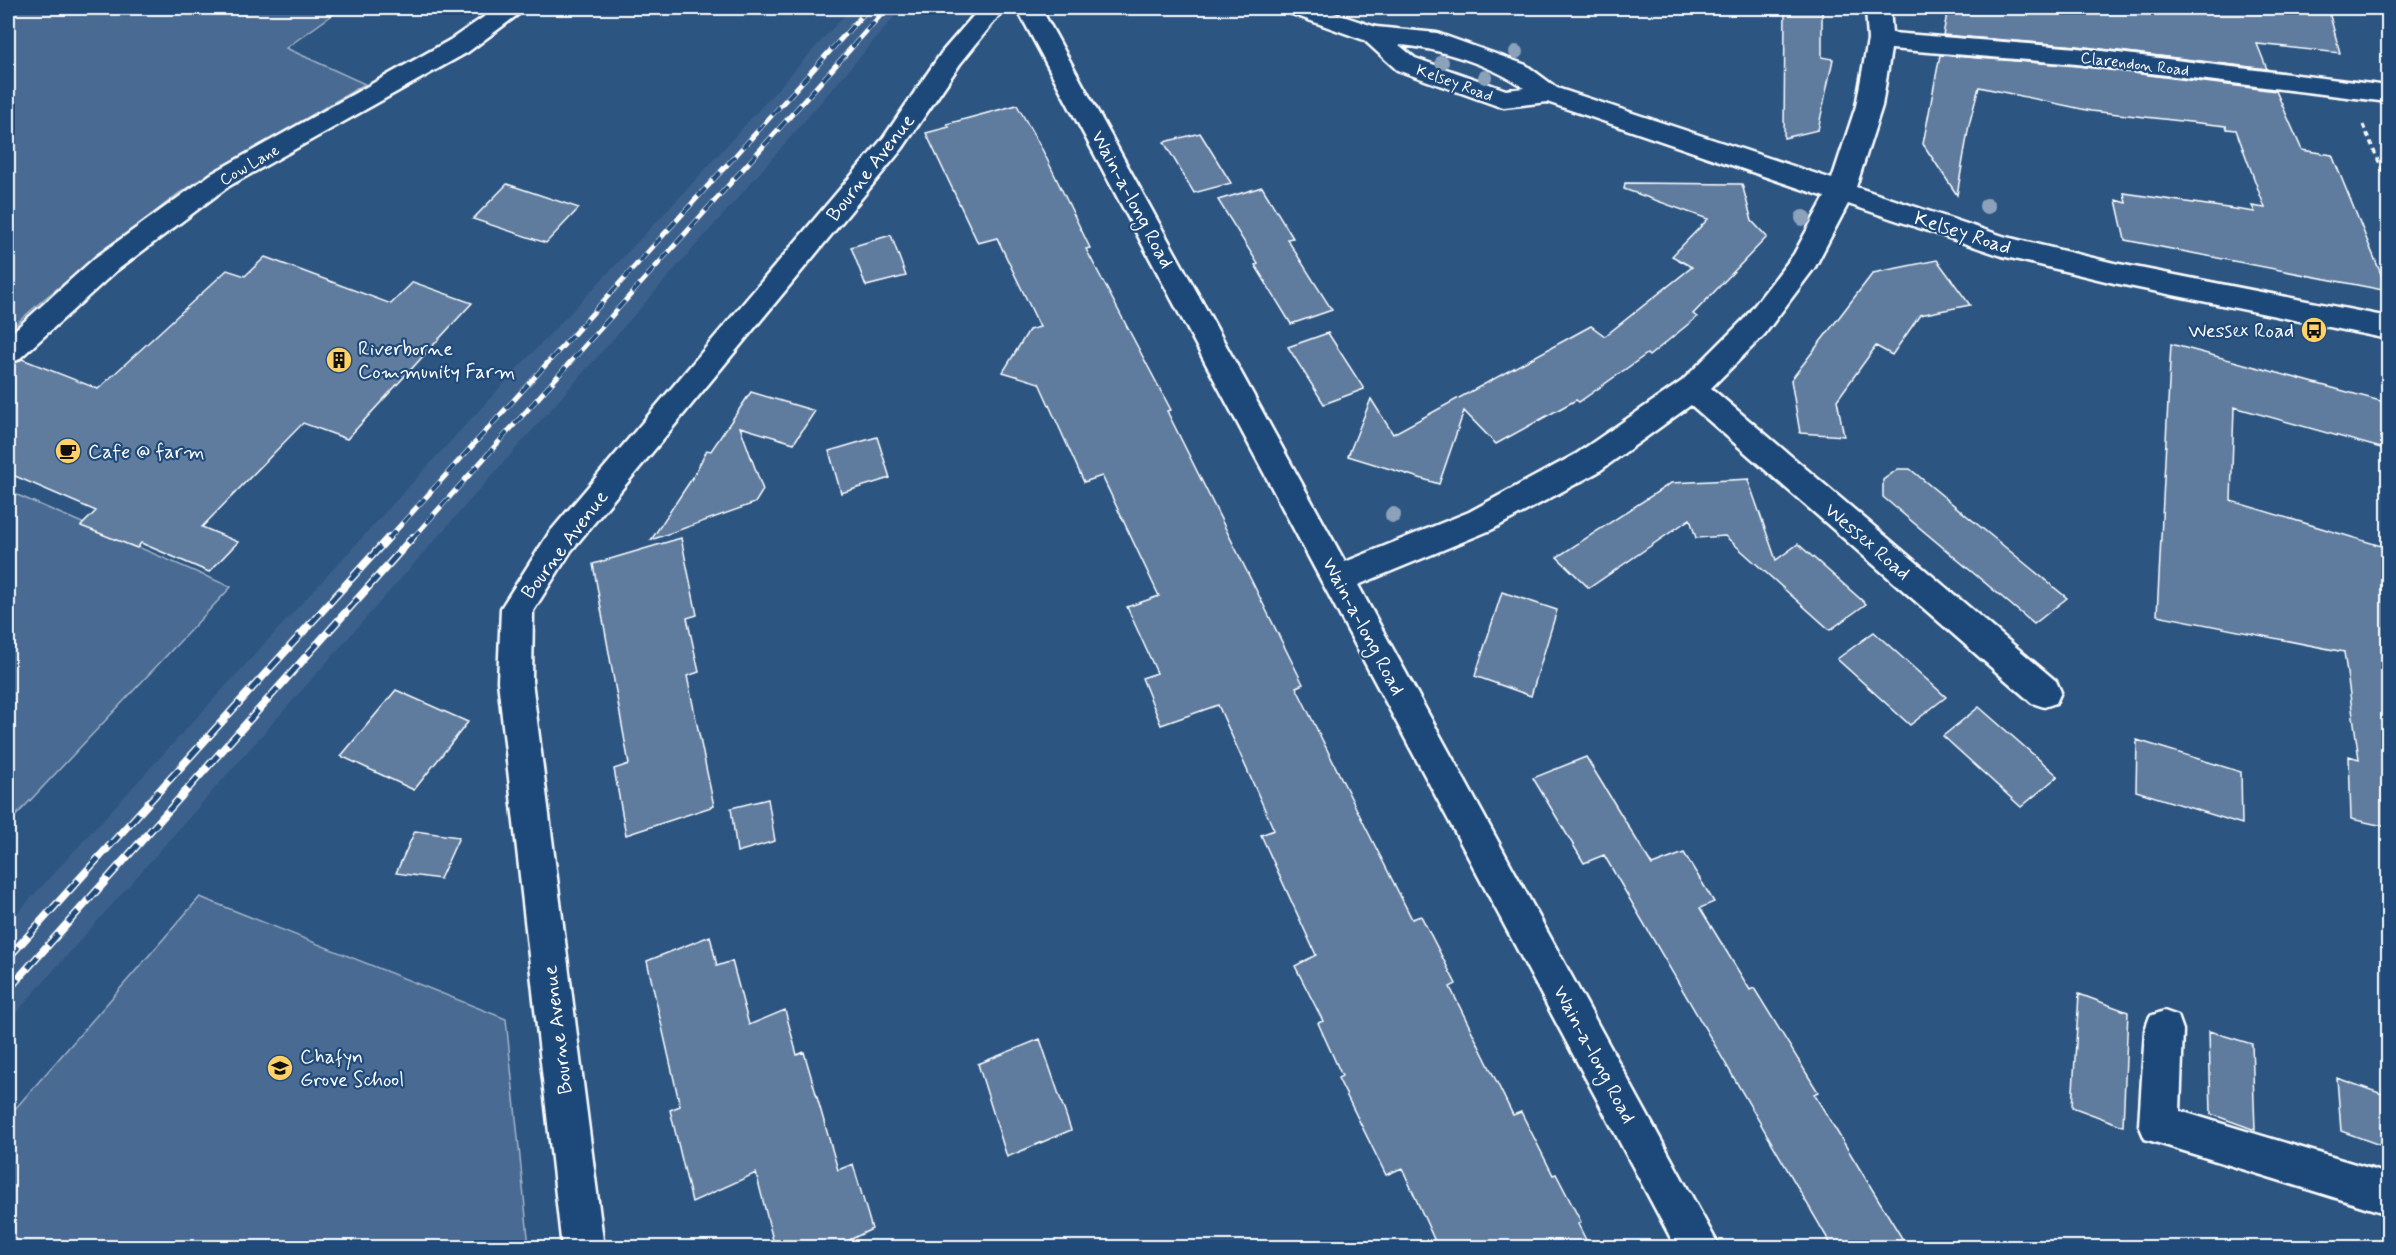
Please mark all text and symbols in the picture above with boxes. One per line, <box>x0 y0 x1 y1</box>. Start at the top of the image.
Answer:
street label: Clarendon Road <box>2079 47 2190 82</box>
street label: Kelsey Road <box>1413 60 1496 107</box>
street label: Bourne Avenue <box>821 108 922 227</box>
street label: Wain-a-long Road <box>1083 126 1179 274</box>
street label: Cow Lane <box>216 140 284 191</box>
street label: Kelsey Road <box>1911 205 2014 262</box>
bus stop icon: Wessex Road <box>2299 315 2329 345</box>
place label: Wessex Road <box>2188 318 2294 345</box>
place label: Riverborne Community Farm <box>358 336 515 386</box>
building icon: Riverborne Community Farm <box>324 345 354 375</box>
cafe icon: Cafe @ farm <box>53 436 83 466</box>
place label: Cafe @ farm <box>88 439 205 466</box>
street label: Bourne Avenue <box>515 485 615 605</box>
street label: Wessex Road <box>1818 497 1916 587</box>
street label: Wain-a-long Road <box>1314 553 1410 701</box>
street label: Bourne Avenue <box>537 964 580 1096</box>
street label: Wain-a-long Road <box>1545 981 1641 1129</box>
place label: Chafyn Grove School <box>300 1044 404 1094</box>
school or university icon: Chafyn Grove School <box>265 1053 295 1083</box>

